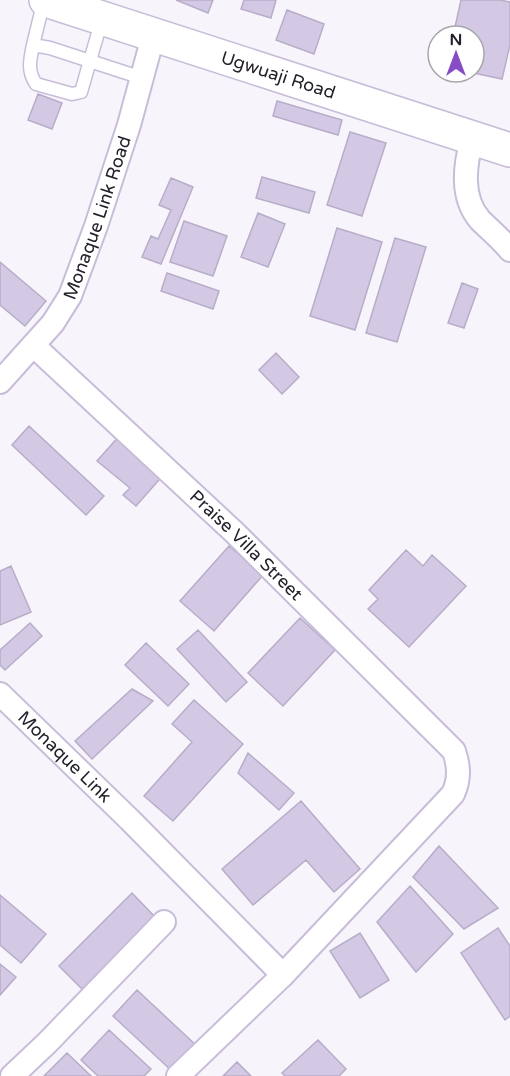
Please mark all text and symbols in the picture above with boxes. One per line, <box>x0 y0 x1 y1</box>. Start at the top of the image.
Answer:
north arrow <box>426 24 486 84</box>
text: N <box>450 30 462 50</box>
street label: Ugwuaji Road <box>218 46 338 104</box>
street label: Monaque Link Road <box>59 133 136 303</box>
street label: Praise Villa Street <box>185 485 307 605</box>
street label: Monaque Link <box>13 706 116 807</box>

